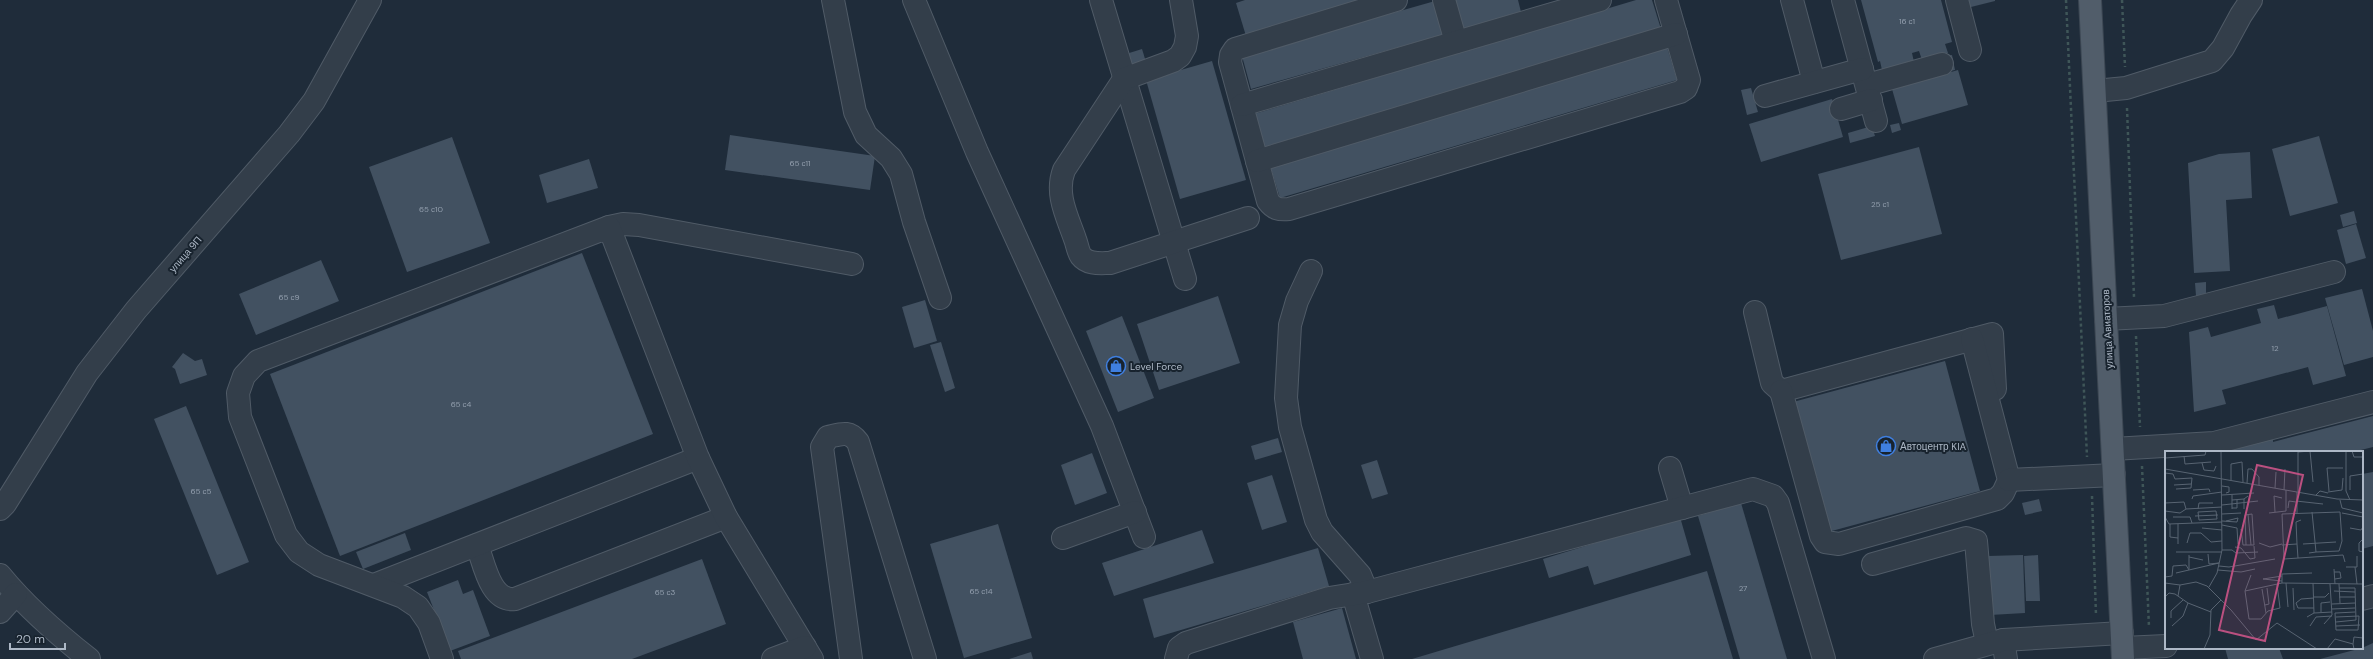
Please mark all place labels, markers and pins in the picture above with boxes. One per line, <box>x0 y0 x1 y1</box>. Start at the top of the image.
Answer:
shop icon: Level Force <box>1105 355 1127 377</box>
place label: Level Force <box>1130 360 1182 373</box>
shop icon: Автоцентр KIA <box>1875 435 1897 457</box>
place label: Автоцентр KIA <box>1900 440 1966 453</box>

